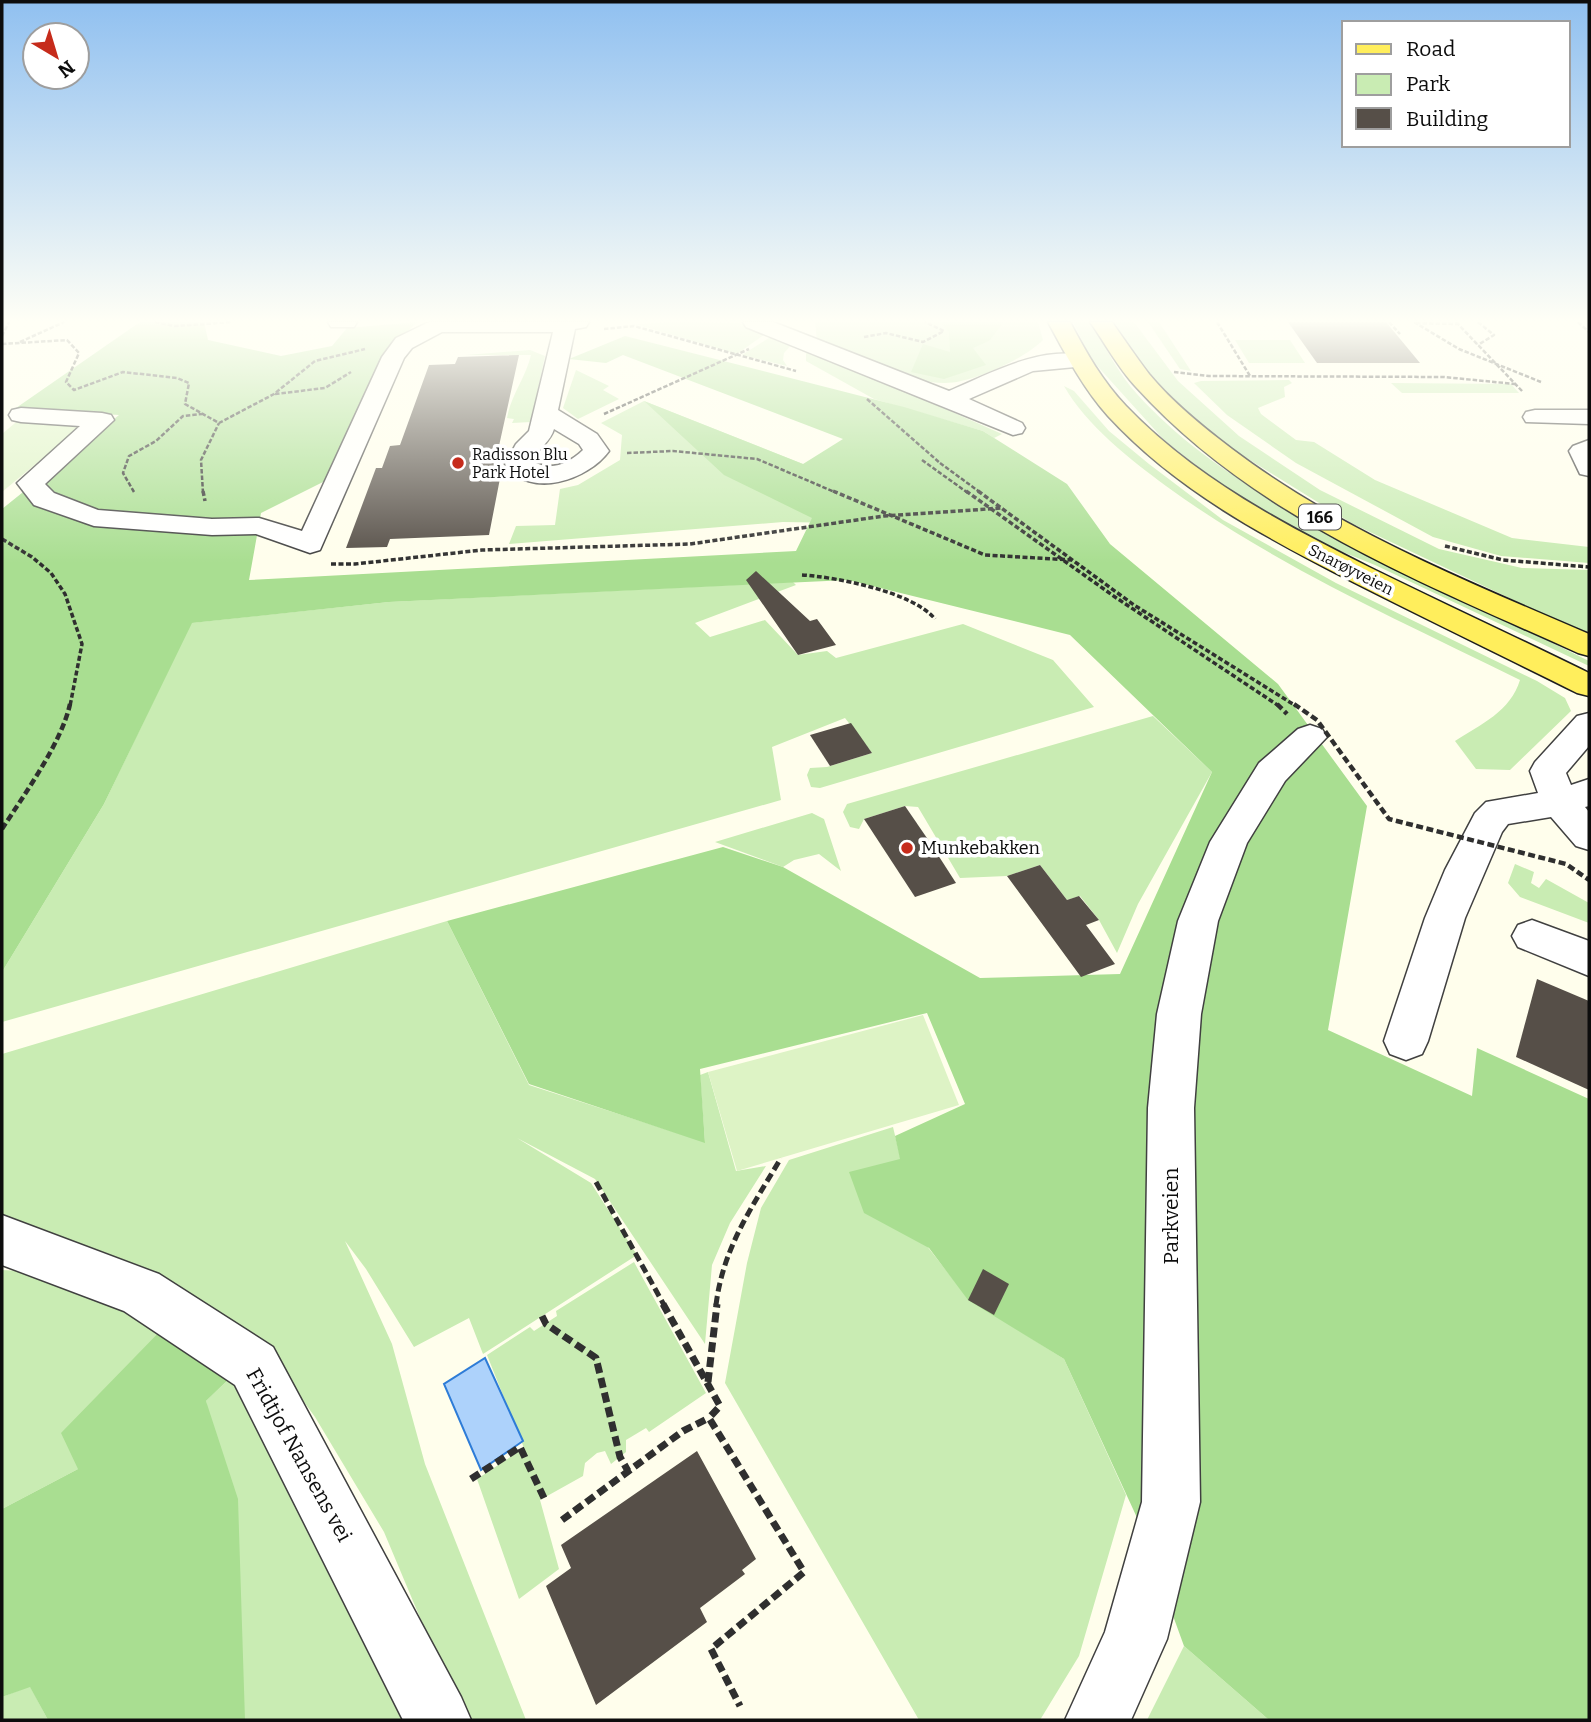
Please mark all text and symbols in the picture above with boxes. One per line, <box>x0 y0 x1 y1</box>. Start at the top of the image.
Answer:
north arrow <box>21 21 91 91</box>
legend <box>1342 21 1570 147</box>
text: Road <box>1406 36 1455 62</box>
text: N <box>53 55 79 83</box>
text: Park <box>1406 71 1450 97</box>
text: Building <box>1406 106 1489 132</box>
place label: Radisson Blu Park Hotel <box>472 445 568 482</box>
marker: Radisson Blu Park Hotel <box>450 455 466 471</box>
road number: 166 <box>1299 504 1341 530</box>
street label: Snarøyveien <box>1305 540 1396 599</box>
place label: Munkebakken <box>921 837 1041 859</box>
marker: Munkebakken <box>899 840 915 856</box>
street label: Parkveien <box>1158 1167 1184 1265</box>
street label: Fridtjof Nansens vei <box>240 1364 358 1546</box>

